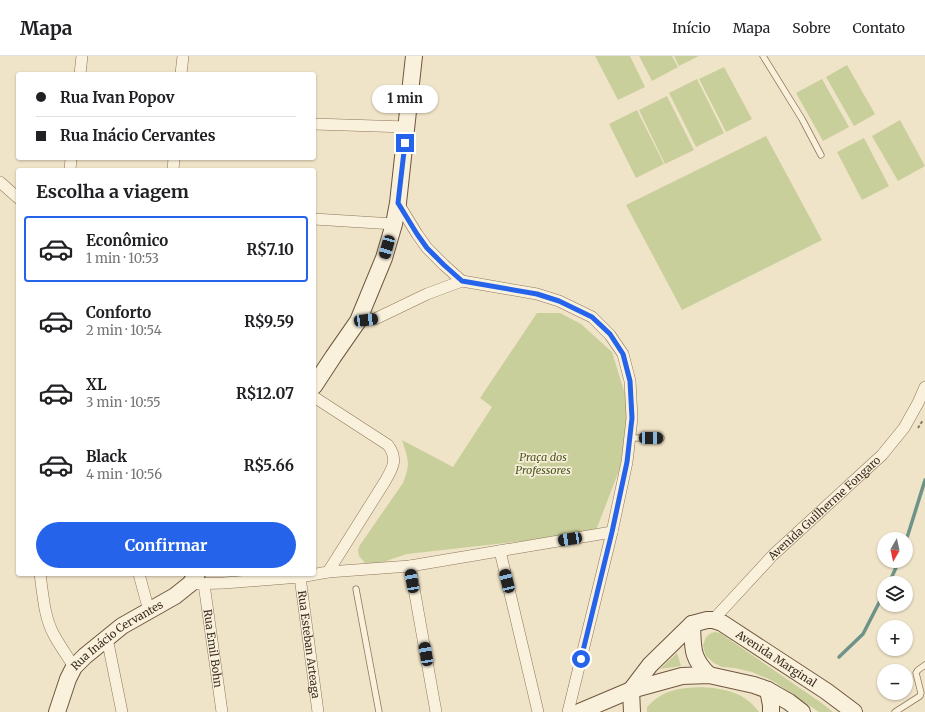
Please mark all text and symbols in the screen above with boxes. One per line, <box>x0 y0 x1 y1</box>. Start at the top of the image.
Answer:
text: Mapa <box>20 16 72 40</box>
text: Início <box>672 19 711 37</box>
text: Mapa <box>733 19 770 37</box>
text: Sobre <box>792 19 831 37</box>
text: Contato <box>853 19 905 37</box>
callout: 1 min <box>372 85 438 113</box>
text: Rua Ivan Popov <box>60 88 174 107</box>
text: 1 min <box>387 90 423 107</box>
text: Rua Inácio Cervantes <box>60 126 215 145</box>
route end <box>396 134 414 152</box>
text: Escolha a viagem <box>36 180 189 203</box>
icon: car <box>38 231 74 267</box>
text: Econômico <box>86 231 168 250</box>
car <box>378 234 396 260</box>
text: R$7.10 <box>246 240 294 259</box>
text: 1 min · 10:53 <box>86 250 159 267</box>
icon: car <box>38 303 74 339</box>
text: Conforto <box>86 303 151 322</box>
text: R$9.59 <box>244 312 294 331</box>
car <box>353 313 379 327</box>
text: 2 min · 10:54 <box>86 322 162 339</box>
icon: car <box>38 375 74 411</box>
text: XL <box>86 375 107 394</box>
text: R$12.07 <box>236 384 294 403</box>
text: 3 min · 10:55 <box>86 394 161 411</box>
car <box>639 432 663 444</box>
icon: car <box>38 447 74 483</box>
text: Black <box>86 447 127 466</box>
park label: Praça dos Professores <box>515 450 571 477</box>
street label: Avenida Guilherme Fongaro <box>764 453 884 564</box>
text: R$5.66 <box>244 456 294 475</box>
text: 4 min · 10:56 <box>86 466 162 483</box>
button: Confirmar <box>36 522 296 568</box>
car <box>557 531 583 547</box>
north arrow <box>877 532 913 568</box>
map controls <box>877 532 913 700</box>
car <box>404 568 420 594</box>
car <box>498 568 516 594</box>
button: layers <box>877 576 913 612</box>
street label: Rua Esteban Arteaga <box>295 590 323 699</box>
street label: Rua Inácio Cervantes <box>68 597 165 673</box>
street label: Rua Emil Bohn <box>201 608 226 689</box>
button: + <box>877 620 913 656</box>
street label: Avenida Marginal <box>732 626 820 690</box>
car <box>418 641 434 667</box>
route start <box>572 650 590 668</box>
button: − <box>877 664 913 700</box>

